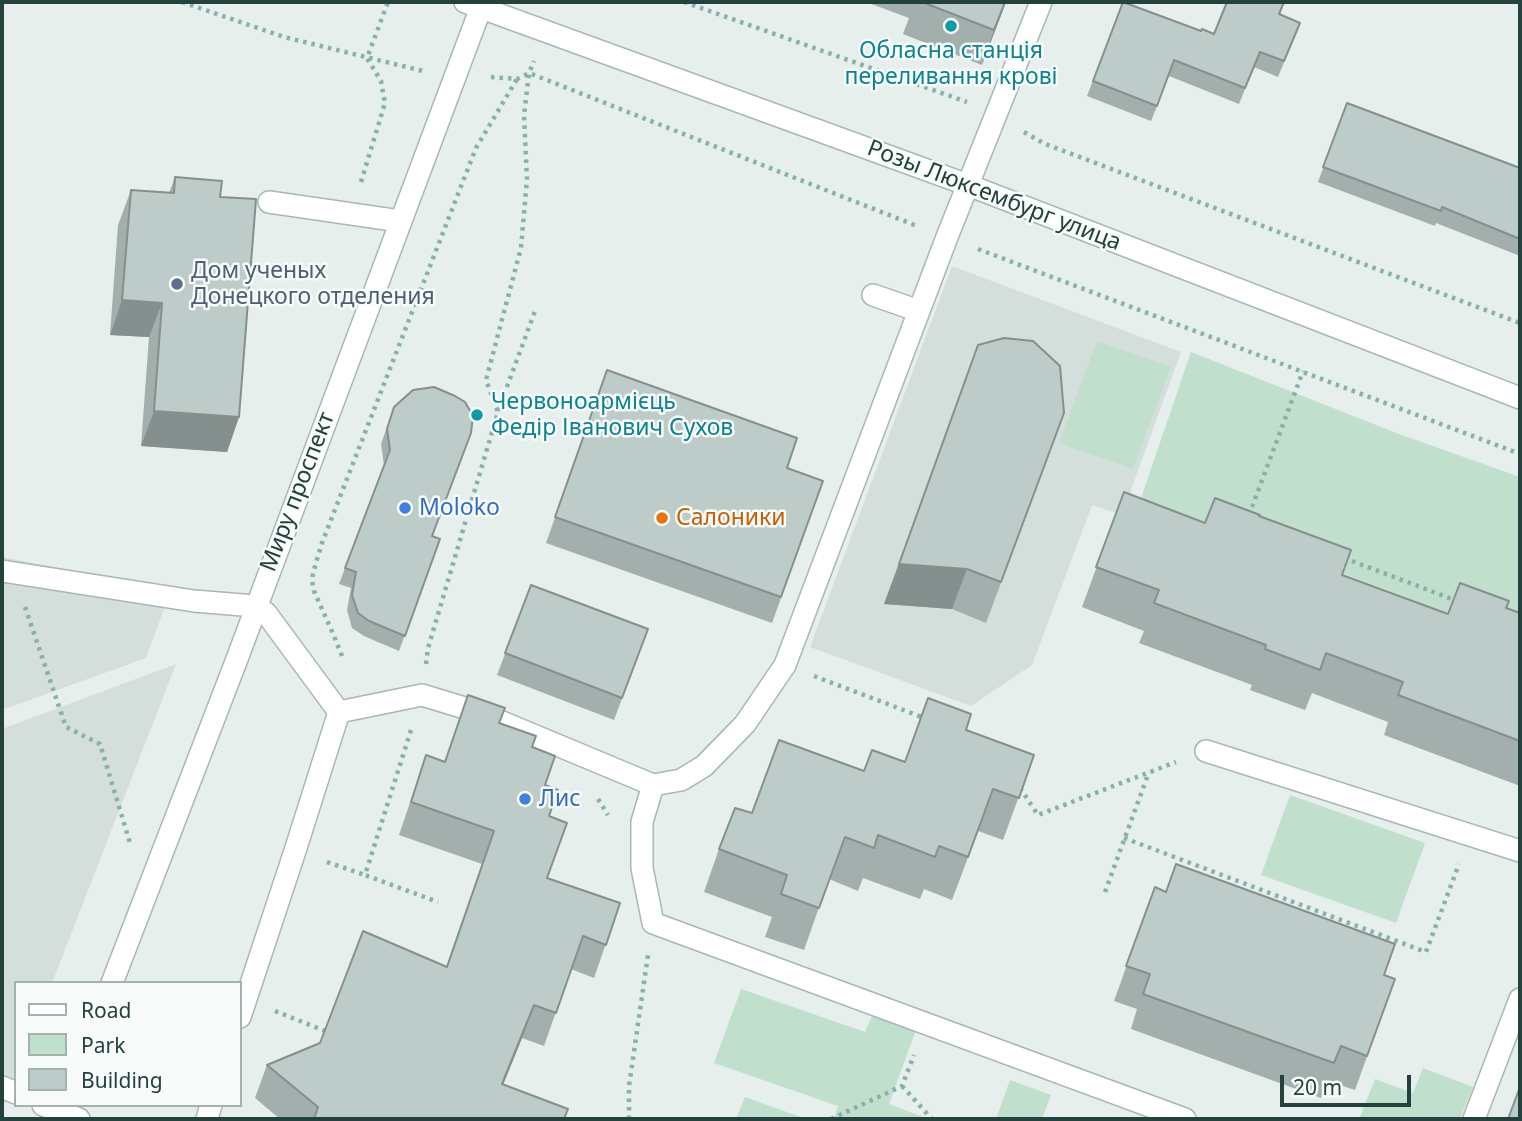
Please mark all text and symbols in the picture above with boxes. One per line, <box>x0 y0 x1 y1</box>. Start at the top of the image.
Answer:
marker: Обласна станція переливання крові <box>943 18 959 34</box>
place label: Обласна станція переливання крові <box>844 37 1058 91</box>
street label: Розы Люксембург улица <box>863 135 1125 257</box>
place label: Дом ученых Донецкого отделения <box>191 257 435 311</box>
marker: Дом ученых Донецкого отделения <box>169 276 185 292</box>
place label: Червоноармієць Федір Іванович Сухов <box>491 388 733 442</box>
marker: Червоноармієць Федір Іванович Сухов <box>469 407 485 423</box>
street label: Миру проспект <box>255 408 341 576</box>
place label: Moloko <box>419 494 500 522</box>
marker: Moloko <box>397 500 413 516</box>
place label: Салоники <box>676 504 786 532</box>
marker: Салоники <box>654 510 670 526</box>
place label: Лис <box>539 785 581 813</box>
marker: Лис <box>517 791 533 807</box>
legend <box>14 981 242 1107</box>
text: Road <box>81 996 131 1024</box>
text: Park <box>81 1031 125 1059</box>
scale bar <box>1284 1062 1415 1106</box>
text: Building <box>81 1066 163 1094</box>
text: 20 m <box>1293 1073 1342 1101</box>

